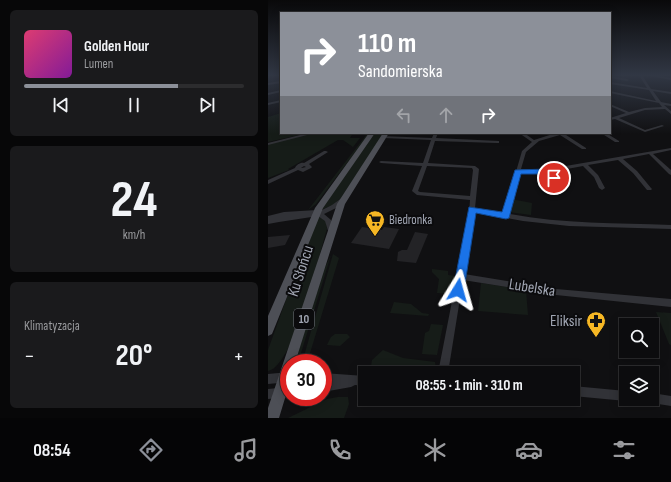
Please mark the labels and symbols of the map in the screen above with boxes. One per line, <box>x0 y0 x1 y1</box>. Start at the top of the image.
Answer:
pin <box>537 161 571 195</box>
supermarket icon: Biedronka <box>364 209 386 237</box>
place label: Biedronka <box>389 212 432 228</box>
street label: Ku Słońcu <box>284 243 318 299</box>
position arrow <box>437 269 479 311</box>
street label: Lubelska <box>507 275 557 301</box>
road number: 10 <box>294 309 314 329</box>
pharmacy icon: Eliksir <box>585 310 607 338</box>
place label: Eliksir <box>550 312 582 331</box>
speed limit sign: 30 <box>280 354 332 406</box>

